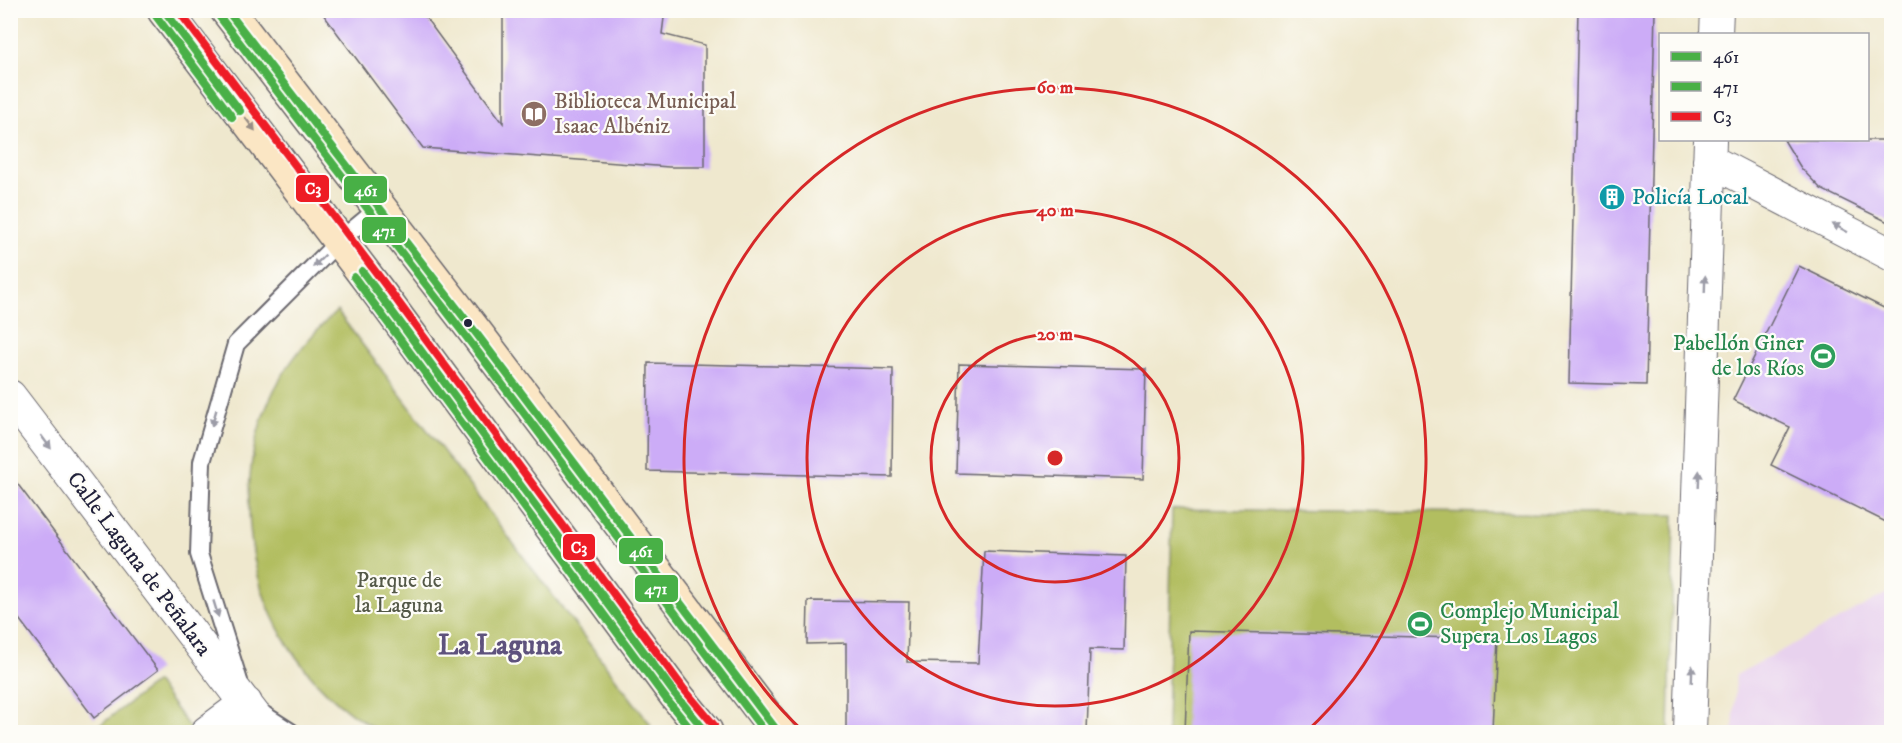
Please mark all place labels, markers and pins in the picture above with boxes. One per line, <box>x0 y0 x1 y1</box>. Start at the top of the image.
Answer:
place label: Biblioteca Municipal Isaac Albéniz <box>554 88 736 140</box>
library icon: Biblioteca Municipal Isaac Albéniz <box>519 99 549 129</box>
building icon: Policía Local <box>1597 182 1627 212</box>
place label: Policía Local <box>1632 184 1749 211</box>
unlabelled marker <box>462 317 474 329</box>
place label: Pabellón Giner de los Ríos <box>1673 330 1805 382</box>
sports icon: Pabellón Giner de los Ríos <box>1808 341 1838 371</box>
centre of rings <box>1045 448 1065 468</box>
place label: Complejo Municipal Supera Los Lagos <box>1440 598 1619 650</box>
sports icon: Complejo Municipal Supera Los Lagos <box>1405 609 1435 639</box>

